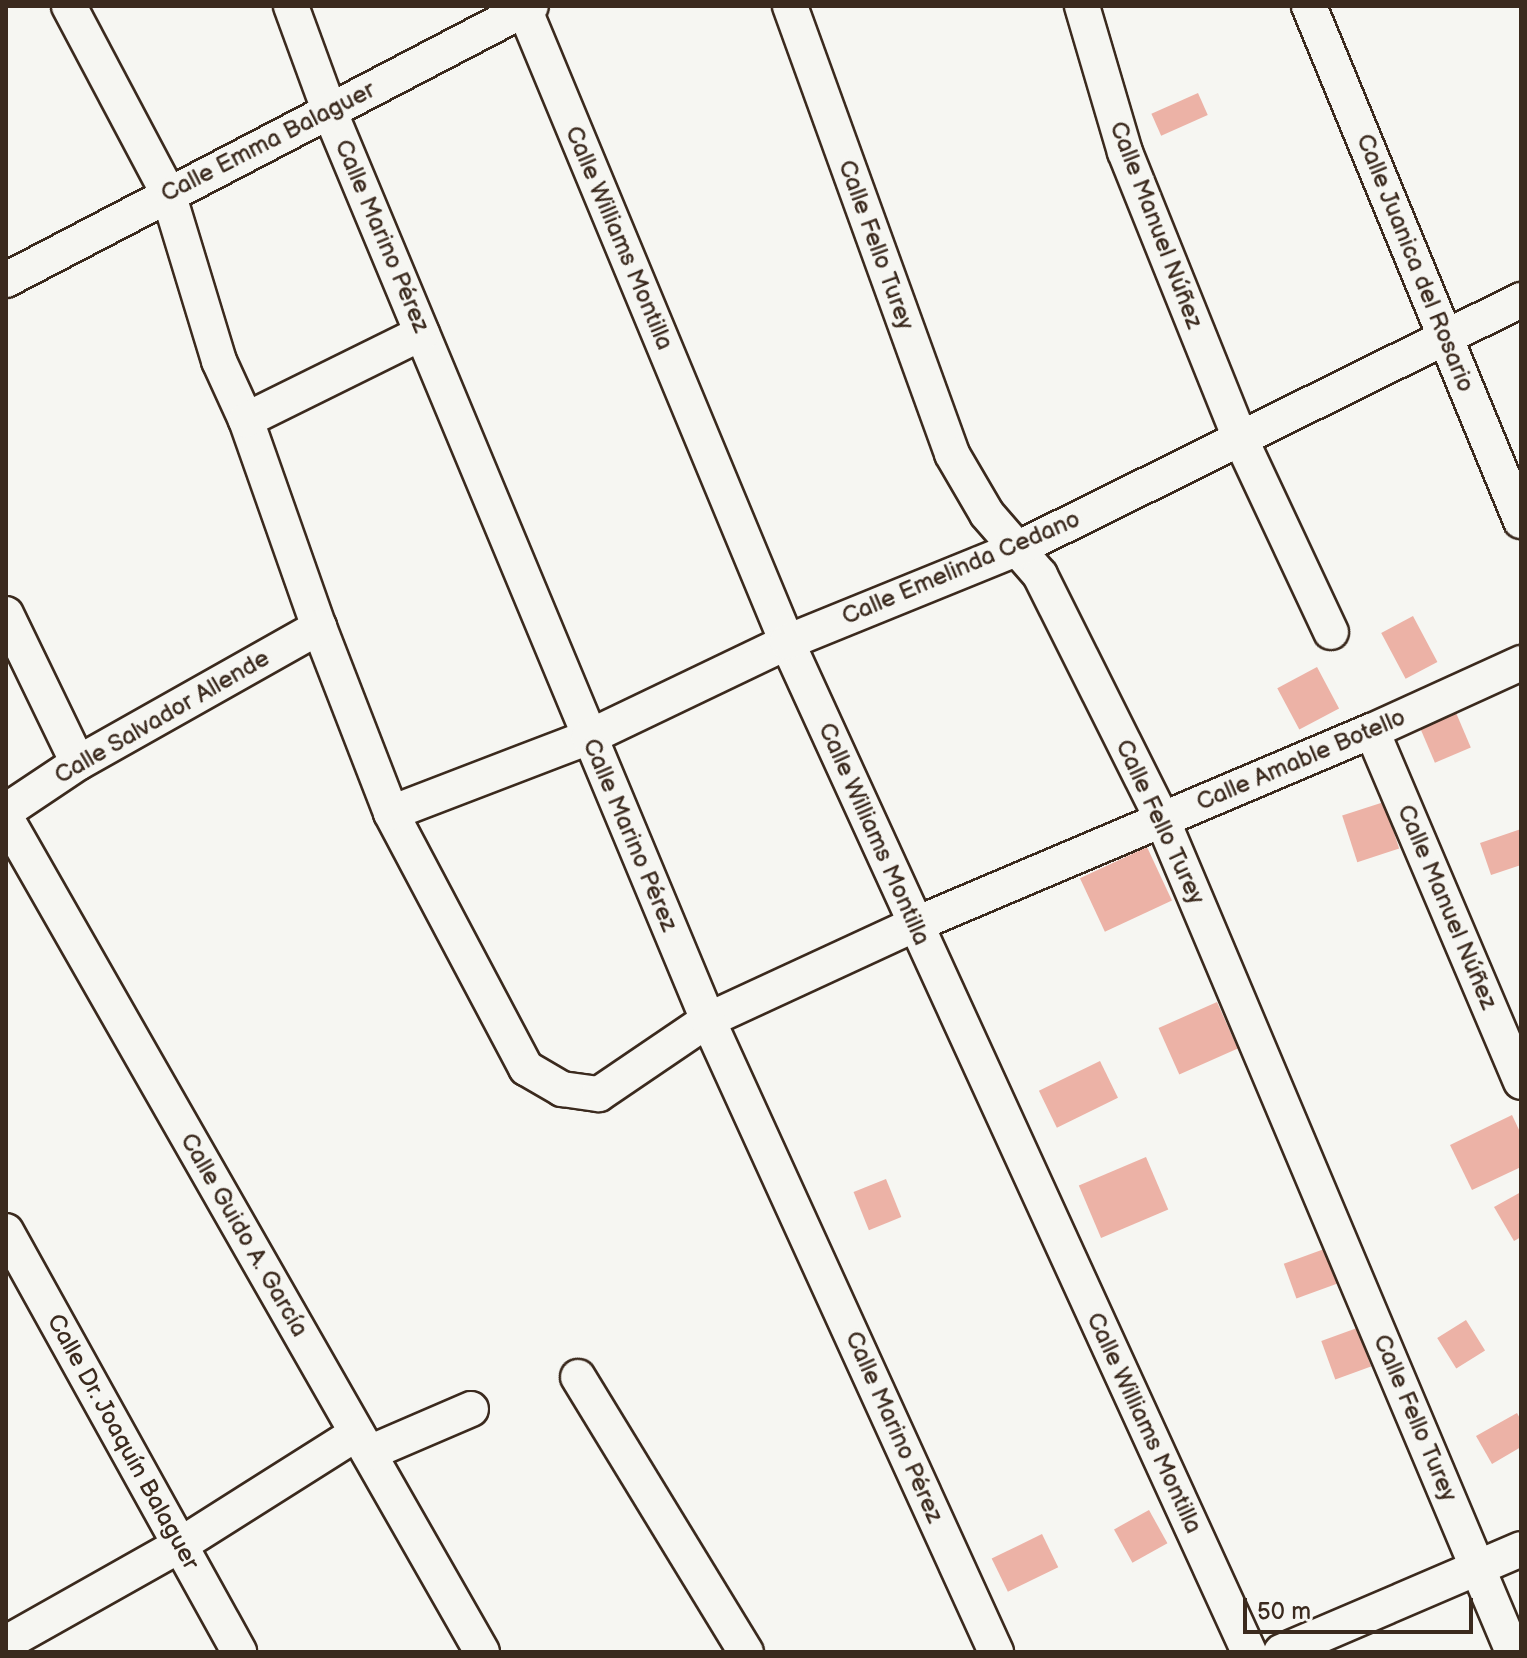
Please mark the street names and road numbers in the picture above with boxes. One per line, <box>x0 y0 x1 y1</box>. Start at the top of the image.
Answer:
street label: Calle Emma Balaguer <box>156 76 380 208</box>
street label: Calle Manuel Núñez <box>1103 117 1209 333</box>
street label: Calle Williams Montilla <box>559 121 679 355</box>
street label: Calle Juanica del Rosario <box>1350 129 1480 397</box>
street label: Calle Marino Pérez <box>328 135 436 337</box>
street label: Calle Fello Turey <box>832 156 920 334</box>
street label: Calle Emelinda Cedano <box>838 505 1084 631</box>
street label: Calle Salvador Allende <box>49 644 275 790</box>
street label: Calle Amable Botello <box>1192 703 1410 817</box>
street label: Calle Williams Montilla <box>812 718 936 950</box>
street label: Calle Marino Pérez <box>576 734 684 936</box>
street label: Calle Fello Turey <box>1109 735 1211 909</box>
street label: Calle Manuel Núñez <box>1391 800 1503 1014</box>
street label: Calle Guido A. García <box>174 1128 314 1342</box>
street label: Calle Williams Montilla <box>1080 1308 1208 1538</box>
street label: Calle Dr. Joaquín Balaguer <box>40 1309 206 1575</box>
street label: Calle Marino Pérez <box>839 1327 949 1527</box>
street label: Calle Fello Turey <box>1367 1330 1463 1506</box>

